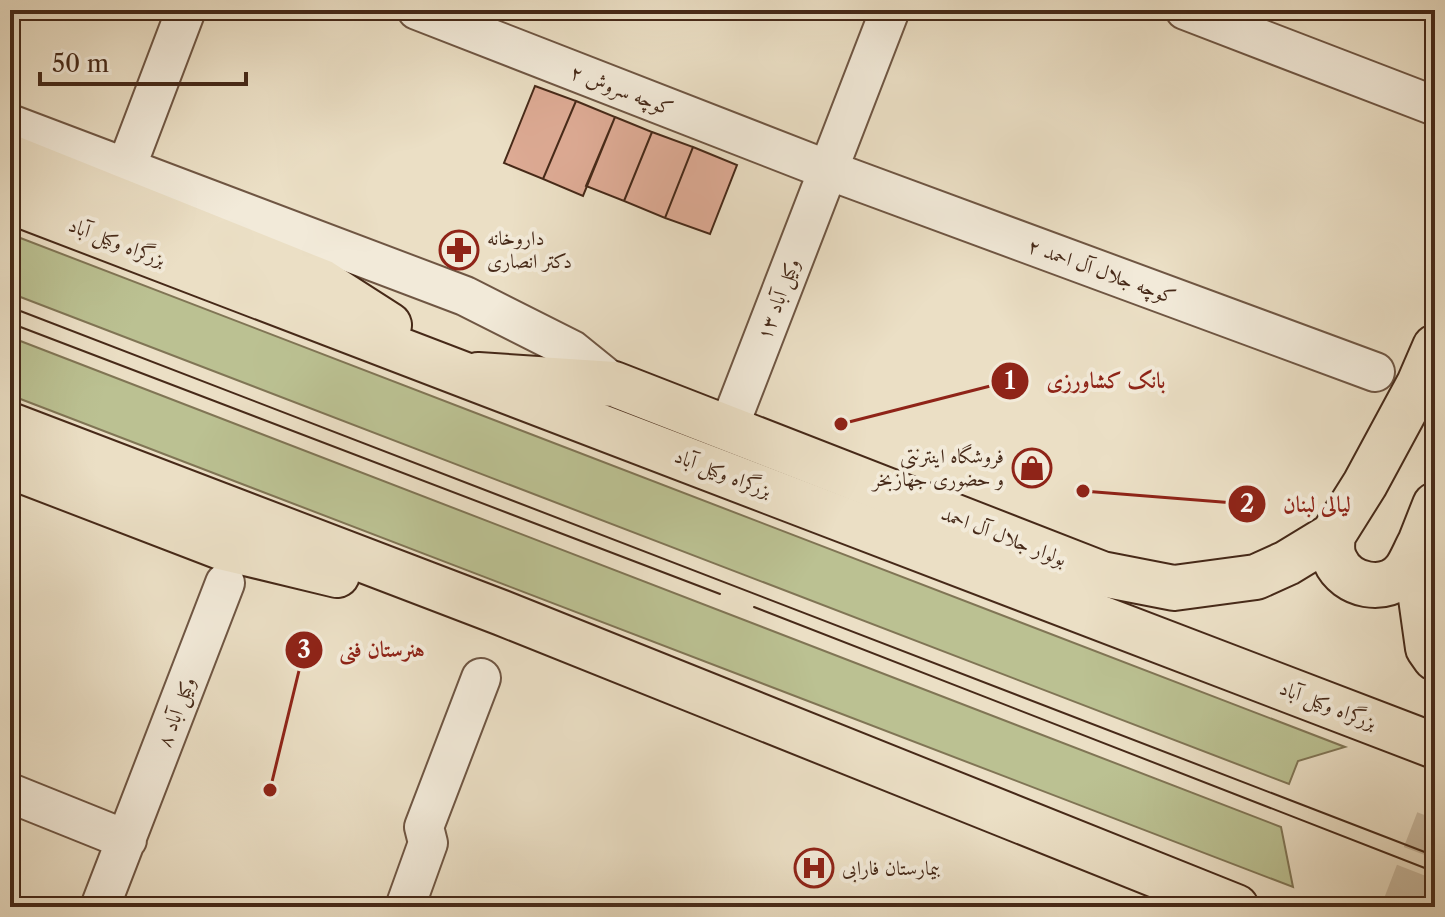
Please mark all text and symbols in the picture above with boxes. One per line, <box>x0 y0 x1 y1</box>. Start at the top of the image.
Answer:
scale bar <box>40 36 246 86</box>
text: 50 m <box>52 49 109 78</box>
street label: کوچه سروش ۲ <box>567 59 677 122</box>
street label: بزرگراه وکیل آباد <box>64 212 170 274</box>
place label: داروخانه دکتر انصاری <box>487 226 572 273</box>
pharmacy icon: داروخانه دکتر انصاری <box>438 229 480 271</box>
street label: کوچه جلال آل احمد ۲ <box>1024 233 1179 311</box>
street label: ۱۳ وکیل آباد <box>752 255 807 344</box>
callout: بانک کشاورزی <box>990 358 1181 404</box>
text: 1 <box>1005 366 1016 395</box>
text: بانک کشاورزی <box>1046 367 1166 394</box>
street label: بزرگراه وکیل آباد <box>670 443 776 505</box>
place label: فروشگاه اینترنتی و حضوری جهازبخر <box>871 443 1004 492</box>
shop icon: فروشگاه اینترنتی و حضوری جهازبخر <box>1011 447 1053 489</box>
callout: لیالی لبنان <box>1227 481 1367 527</box>
text: 2 <box>1240 489 1254 518</box>
text: لیالی لبنان <box>1283 491 1351 518</box>
street label: بولوار جلال آل احمد <box>938 501 1070 572</box>
callout: هنرستان فنی <box>284 627 441 673</box>
text: 3 <box>297 635 311 664</box>
text: هنرستان فنی <box>339 636 425 665</box>
street label: ۸ وکیل آباد <box>152 673 203 752</box>
street label: بزرگراه وکیل آباد <box>1275 675 1381 737</box>
hospital icon: بیمارستان فارابی <box>793 847 835 889</box>
place label: بیمارستان فارابی <box>842 856 941 883</box>

